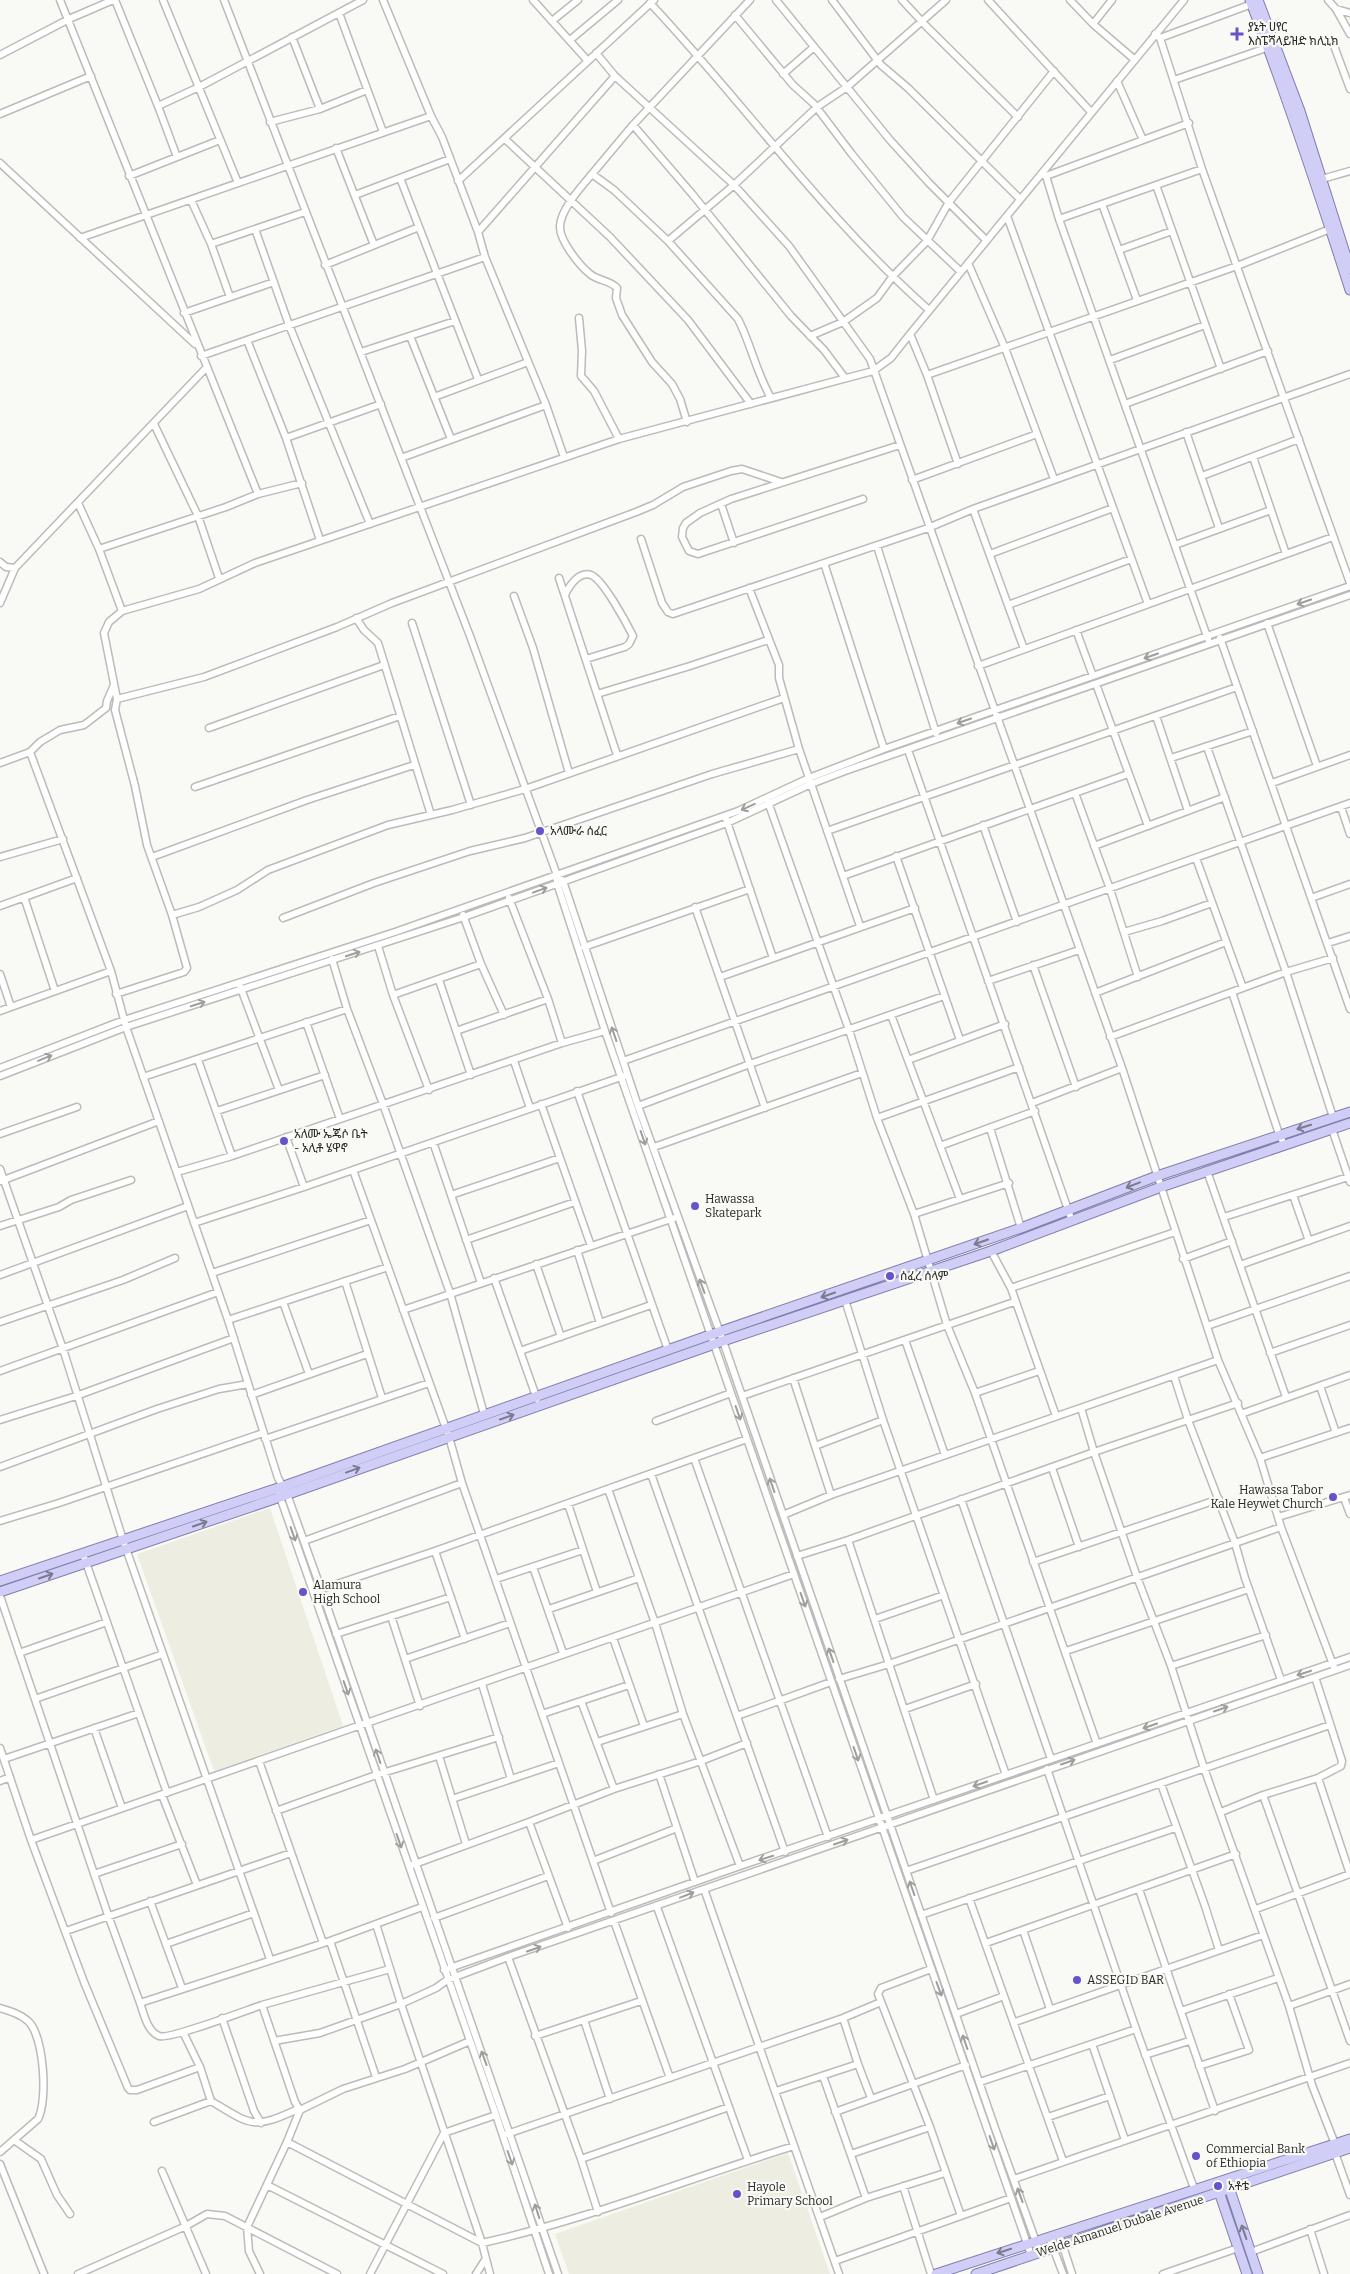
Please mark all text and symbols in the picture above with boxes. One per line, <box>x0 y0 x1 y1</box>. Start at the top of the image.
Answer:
place label: ያኔት ሀየር እስፔሻላይዝድ ክሊኒክ <box>1248 20 1339 48</box>
marker: ያኔት ሀየር እስፔሻላይዝድ ክሊኒክ <box>1230 27 1244 41</box>
one-way arrow <box>1297 598 1312 607</box>
one-way arrow <box>1143 652 1159 661</box>
one-way arrow <box>956 716 972 726</box>
one-way arrow <box>741 802 756 812</box>
place label: አላሙራ ሰፈር <box>550 824 607 838</box>
marker: አላሙራ ሰፈር <box>534 825 546 837</box>
one-way arrow <box>531 885 547 894</box>
one-way arrow <box>345 949 361 959</box>
one-way arrow <box>190 998 206 1008</box>
one-way arrow <box>609 1027 618 1042</box>
one-way arrow <box>37 1053 52 1063</box>
one-way arrow <box>1296 1122 1312 1132</box>
place label: አለሙ ኤጄሶ ቤት - አሊቶ ሄዋኖ <box>294 1127 369 1155</box>
one-way arrow <box>639 1129 648 1145</box>
marker: አለሙ ኤጄሶ ቤት - አሊቶ ሄዋኖ <box>278 1135 290 1147</box>
one-way arrow <box>1126 1181 1142 1190</box>
place label: Hawassa Skatepark <box>705 1192 762 1220</box>
marker: Hawassa Skatepark <box>689 1200 701 1212</box>
one-way arrow <box>974 1238 990 1247</box>
place label: ሰፈረ ሰላም <box>900 1269 949 1283</box>
marker: ሰፈረ ሰላም <box>884 1270 896 1282</box>
one-way arrow <box>697 1279 706 1295</box>
one-way arrow <box>820 1291 836 1300</box>
one-way arrow <box>734 1405 743 1421</box>
one-way arrow <box>499 1412 514 1421</box>
one-way arrow <box>345 1465 361 1474</box>
one-way arrow <box>767 1477 777 1493</box>
place label: Hawassa Tabor Kale Heywet Church <box>1210 1483 1324 1511</box>
marker: Hawassa Tabor Kale Heywet Church <box>1327 1491 1339 1503</box>
one-way arrow <box>192 1519 207 1528</box>
one-way arrow <box>289 1526 298 1542</box>
one-way arrow <box>38 1571 54 1581</box>
place label: Alamura High School <box>313 1578 381 1606</box>
marker: Alamura High School <box>297 1586 309 1598</box>
one-way arrow <box>799 1592 808 1607</box>
one-way arrow <box>826 1648 835 1663</box>
one-way arrow <box>1296 1668 1312 1678</box>
one-way arrow <box>342 1680 351 1695</box>
one-way arrow <box>1213 1704 1229 1713</box>
one-way arrow <box>1143 1722 1159 1731</box>
one-way arrow <box>852 1745 861 1761</box>
one-way arrow <box>373 1749 382 1765</box>
one-way arrow <box>1059 1757 1075 1766</box>
one-way arrow <box>972 1780 988 1790</box>
one-way arrow <box>395 1833 405 1849</box>
one-way arrow <box>833 1837 848 1846</box>
one-way arrow <box>759 1853 775 1863</box>
one-way arrow <box>907 1881 916 1897</box>
one-way arrow <box>679 1890 694 1899</box>
one-way arrow <box>525 1943 541 1953</box>
place label: ASSEGID BAR <box>1087 1973 1164 1987</box>
marker: ASSEGID BAR <box>1071 1974 1083 1986</box>
one-way arrow <box>935 1981 944 1997</box>
one-way arrow <box>960 2034 970 2050</box>
one-way arrow <box>479 2050 488 2066</box>
one-way arrow <box>988 2134 997 2150</box>
place label: Commercial Bank of Ethiopia <box>1206 2142 1305 2170</box>
one-way arrow <box>506 2150 515 2165</box>
marker: Commercial Bank of Ethiopia <box>1190 2150 1202 2162</box>
place label: አቶቴ <box>1228 2179 1250 2193</box>
place label: Hayole Primary School <box>747 2180 833 2208</box>
marker: አቶቴ <box>1212 2180 1224 2192</box>
marker: Hayole Primary School <box>731 2188 743 2200</box>
one-way arrow <box>1015 2188 1024 2203</box>
street label: Welde Amanuel Dubale Avenue <box>1034 2192 1206 2260</box>
one-way arrow <box>531 2203 541 2219</box>
one-way arrow <box>1239 2225 1248 2240</box>
one-way arrow <box>996 2247 1012 2257</box>

